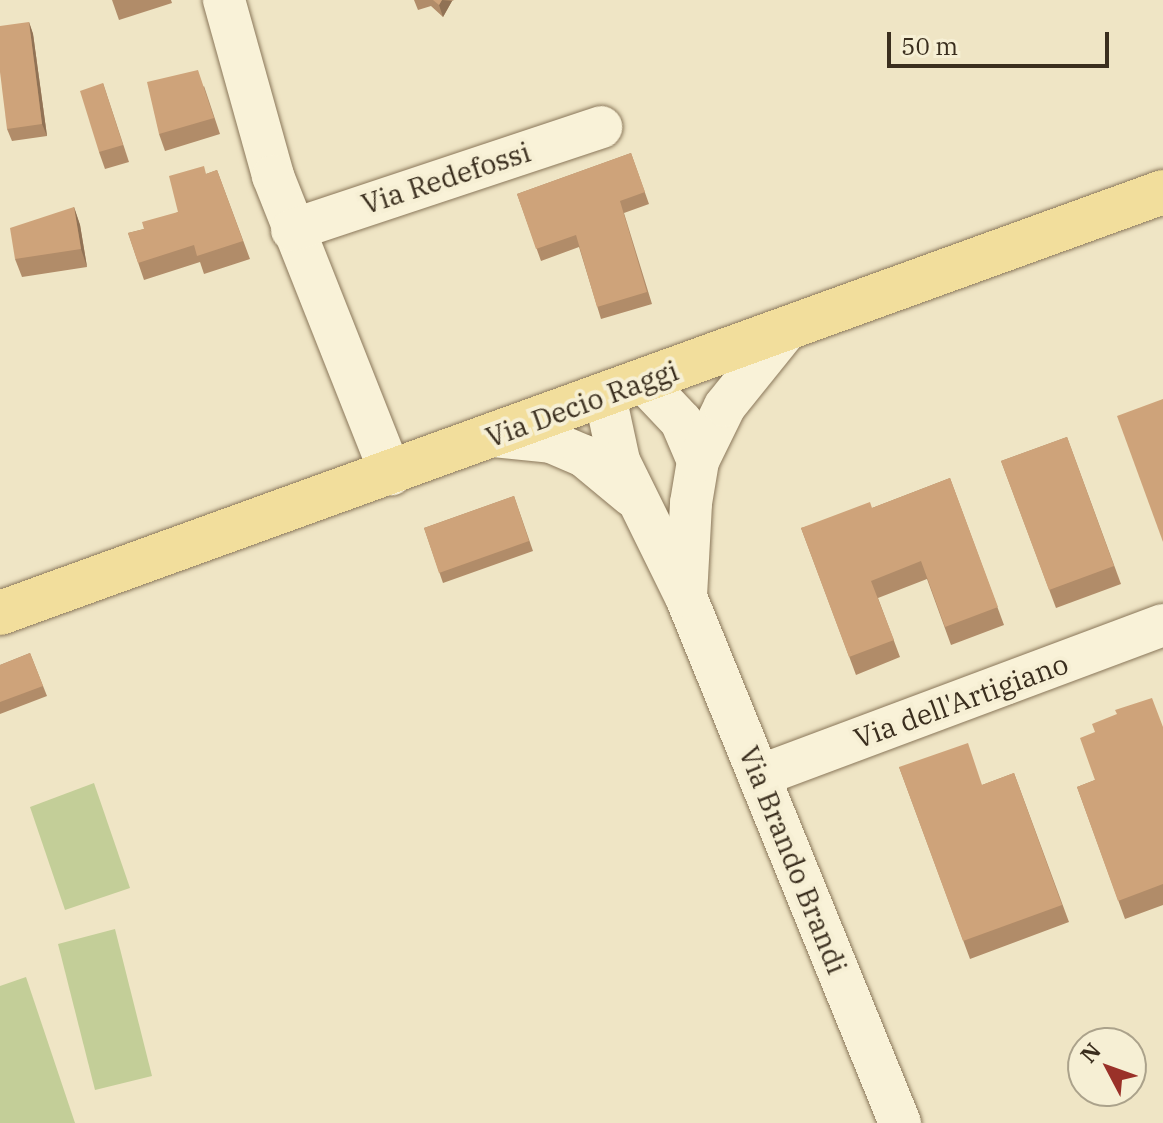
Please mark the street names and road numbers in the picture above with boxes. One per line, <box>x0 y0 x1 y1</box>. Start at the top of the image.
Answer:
street label: Via Redefossi <box>357 135 535 221</box>
street label: Via Decio Raggi <box>481 354 683 454</box>
street label: Via dell'Artigiano <box>849 647 1073 755</box>
street label: Via Brando Brandi <box>732 741 854 979</box>

